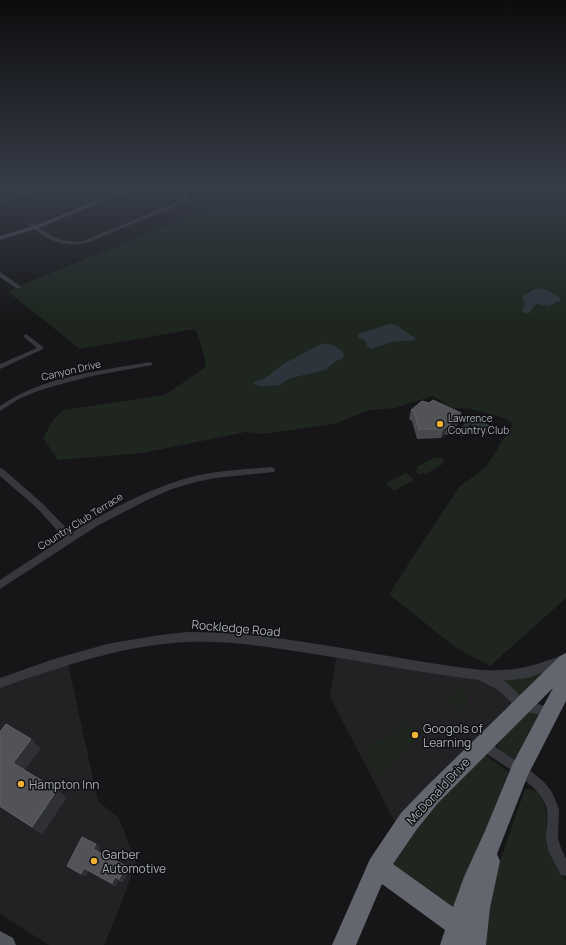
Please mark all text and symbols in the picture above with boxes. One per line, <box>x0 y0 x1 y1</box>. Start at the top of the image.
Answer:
street label: Canyon Drive <box>40 356 102 384</box>
place label: Lawrence Country Club <box>448 411 509 437</box>
marker: Lawrence Country Club <box>435 419 445 429</box>
street label: Country Club Terrace <box>35 489 125 553</box>
street label: Rockledge Road <box>191 616 281 640</box>
place label: Googols of Learning <box>423 720 483 751</box>
marker: Googols of Learning <box>410 730 420 740</box>
street label: McDonald Drive <box>402 754 474 828</box>
place label: Hampton Inn <box>29 776 99 793</box>
marker: Hampton Inn <box>16 779 26 789</box>
place label: Garber Automotive <box>102 846 166 877</box>
marker: Garber Automotive <box>89 856 99 866</box>

